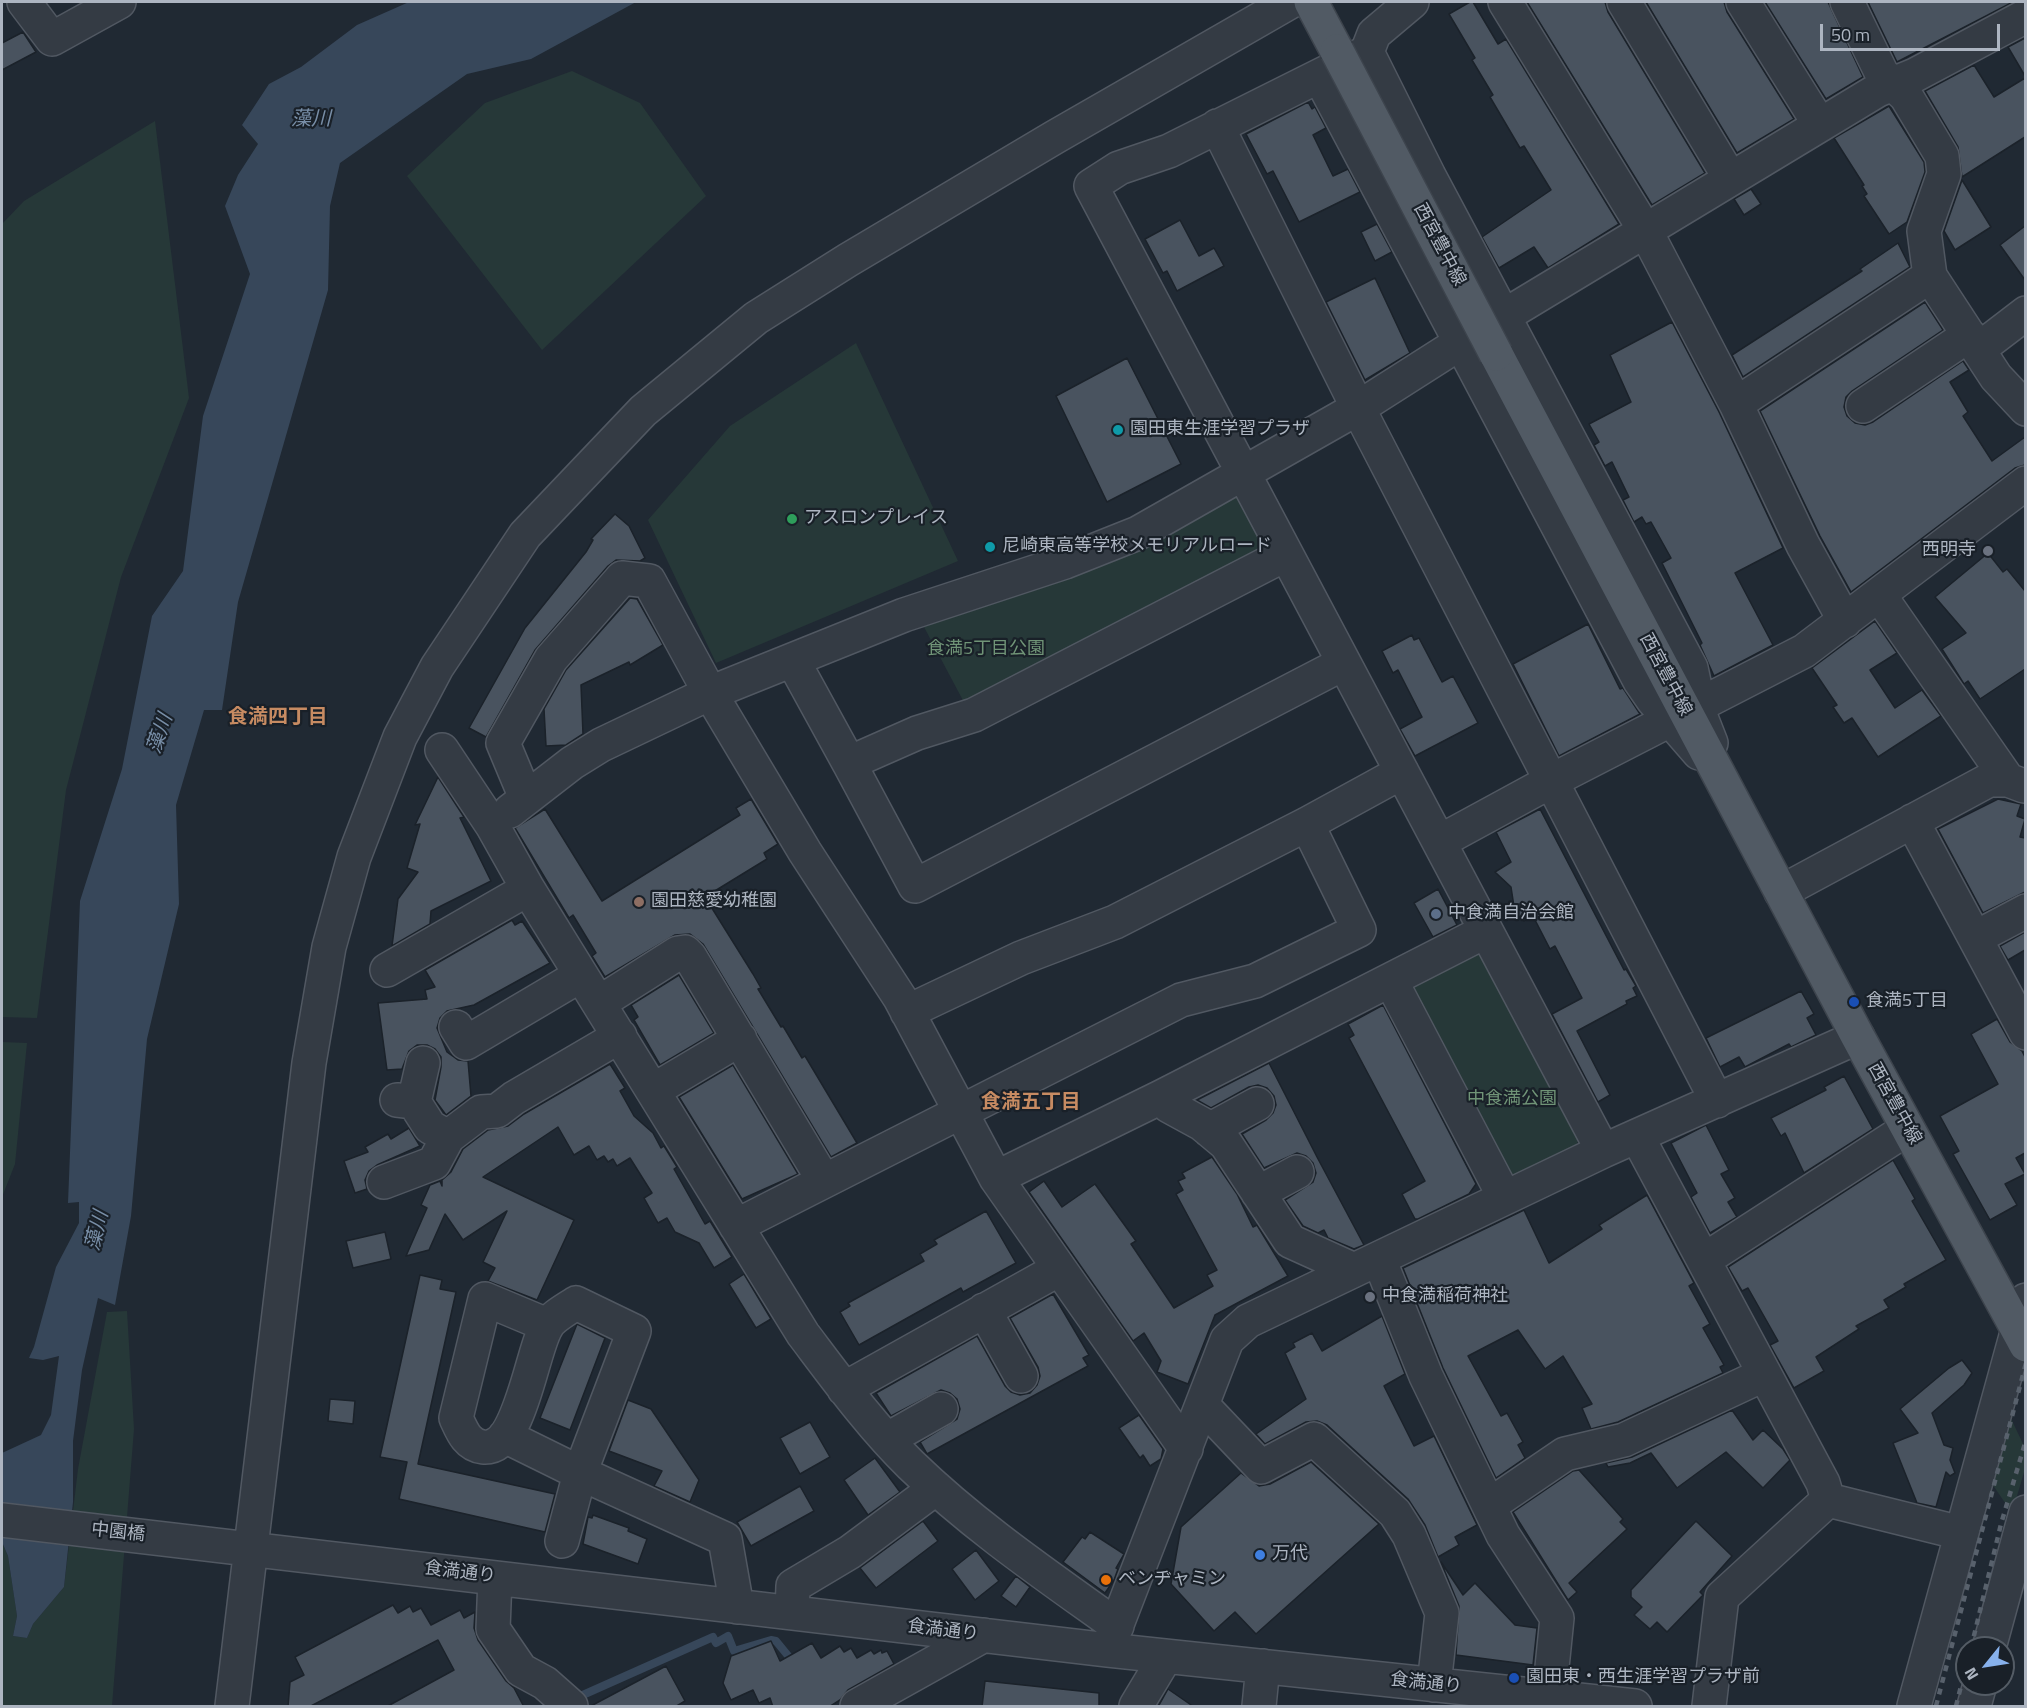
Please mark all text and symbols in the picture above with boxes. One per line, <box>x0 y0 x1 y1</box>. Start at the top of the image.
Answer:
scale bar <box>1823 12 2003 50</box>
text: 50 m <box>1831 21 1870 48</box>
water label: 藻川 <box>291 108 331 132</box>
street label: 西宮豊中線 <box>1408 200 1470 290</box>
place label: 園田東生涯学習プラザ <box>1130 419 1310 441</box>
marker: 園田東生涯学習プラザ <box>1111 423 1125 437</box>
place label: アスロンプレイス <box>804 508 948 530</box>
marker: アスロンプレイス <box>785 512 799 526</box>
place label: 尼崎東高等学校メモリアルロード <box>1002 536 1272 558</box>
marker: 尼崎東高等学校メモリアルロード <box>983 540 997 554</box>
place label: 西明寺 <box>1922 540 1976 562</box>
marker: 西明寺 <box>1981 544 1995 558</box>
street label: 西宮豊中線 <box>1634 630 1696 720</box>
park label: 食満5丁目公園 <box>927 639 1045 661</box>
district label: 食満四丁目 <box>228 706 328 730</box>
water label: 藻川 <box>143 711 179 757</box>
place label: 園田慈愛幼稚園 <box>651 891 777 913</box>
marker: 園田慈愛幼稚園 <box>632 895 646 909</box>
place label: 中食満自治会館 <box>1448 903 1574 925</box>
marker: 中食満自治会館 <box>1429 907 1443 921</box>
place label: 食満5丁目 <box>1866 991 1948 1013</box>
marker: 食満5丁目 <box>1847 995 1861 1009</box>
street label: 西宮豊中線 <box>1863 1059 1925 1149</box>
park label: 中食満公園 <box>1467 1089 1557 1111</box>
district label: 食満五丁目 <box>981 1091 1081 1115</box>
water label: 藻川 <box>82 1209 114 1253</box>
place label: 中食満稲荷神社 <box>1382 1286 1508 1308</box>
marker: 中食満稲荷神社 <box>1363 1290 1377 1304</box>
street label: 中園橋 <box>90 1519 146 1547</box>
place label: 万代 <box>1272 1544 1308 1566</box>
marker: 万代 <box>1253 1548 1267 1562</box>
street label: 食満通り <box>423 1558 497 1588</box>
place label: ベンヂャミン <box>1118 1569 1226 1591</box>
marker: ベンヂャミン <box>1099 1573 1113 1587</box>
street label: 食満通り <box>906 1616 980 1646</box>
north arrow <box>1955 1636 2015 1696</box>
text: N <box>1958 1663 1984 1685</box>
place label: 園田東・西生涯学習プラザ前 <box>1526 1667 1760 1689</box>
street label: 食満通り <box>1389 1669 1463 1699</box>
marker: 園田東・西生涯学習プラザ前 <box>1507 1671 1521 1685</box>

